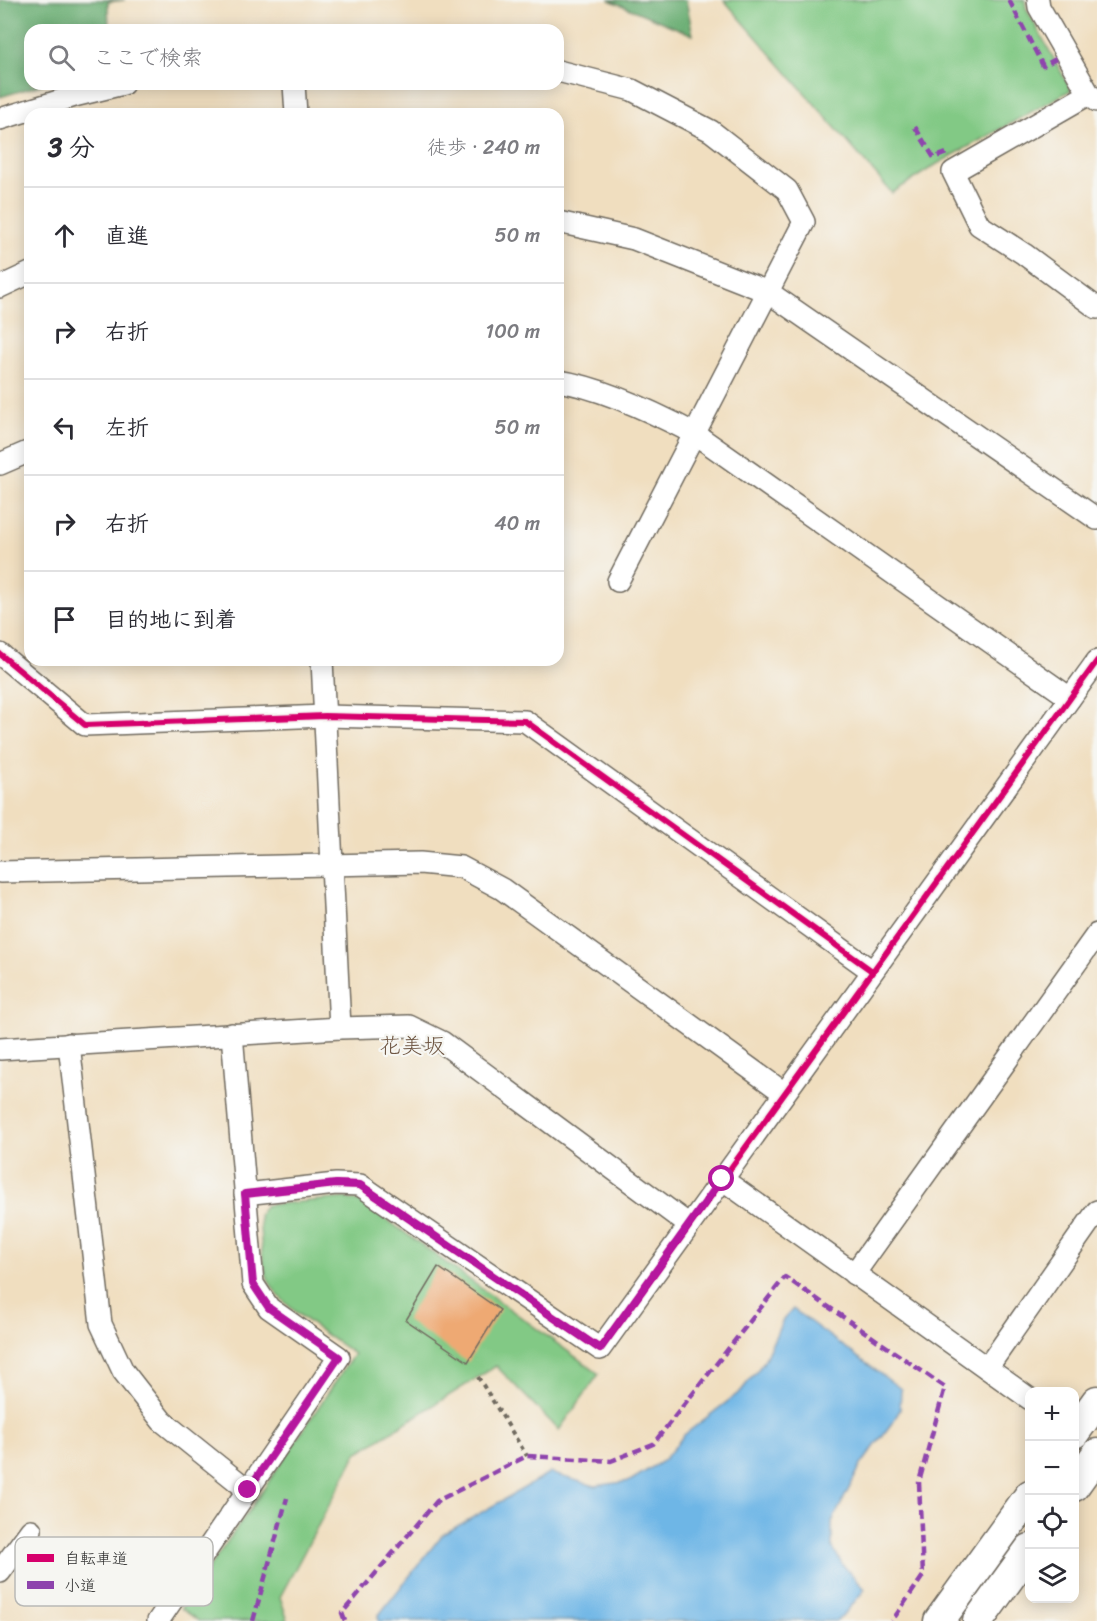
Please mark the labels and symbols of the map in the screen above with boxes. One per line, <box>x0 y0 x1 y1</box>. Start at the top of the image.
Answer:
district label: 花美坂 <box>379 1026 445 1065</box>
route start <box>708 1165 734 1191</box>
route end <box>234 1476 260 1502</box>
legend <box>15 1537 213 1606</box>
text: 自転車道 <box>64 1544 128 1573</box>
text: 小道 <box>64 1571 96 1600</box>

